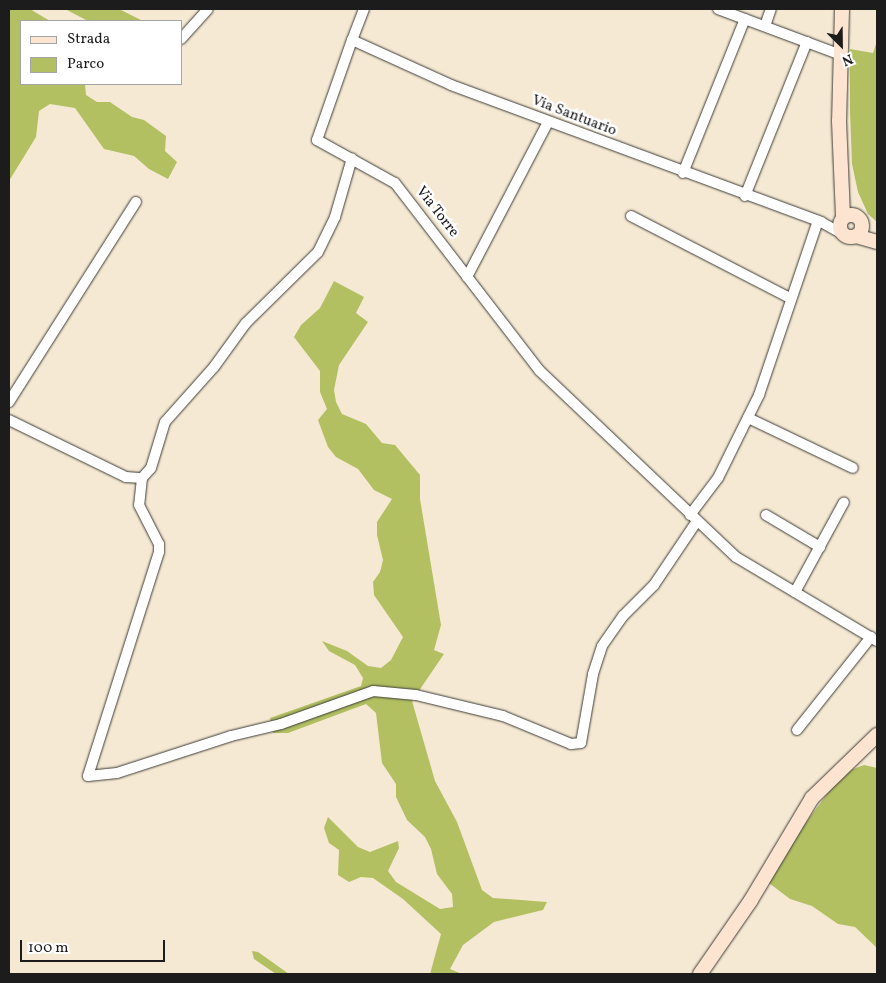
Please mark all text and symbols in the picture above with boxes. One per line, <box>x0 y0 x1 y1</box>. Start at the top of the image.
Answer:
legend <box>20 20 182 85</box>
north arrow <box>816 20 866 70</box>
text: Strada <box>67 29 110 50</box>
text: N <box>839 49 855 70</box>
text: Parco <box>67 54 104 75</box>
street label: Via Santuario <box>529 92 619 140</box>
street label: Via Torre <box>411 183 463 241</box>
scale bar <box>22 930 168 962</box>
text: 100 m <box>28 938 68 959</box>

